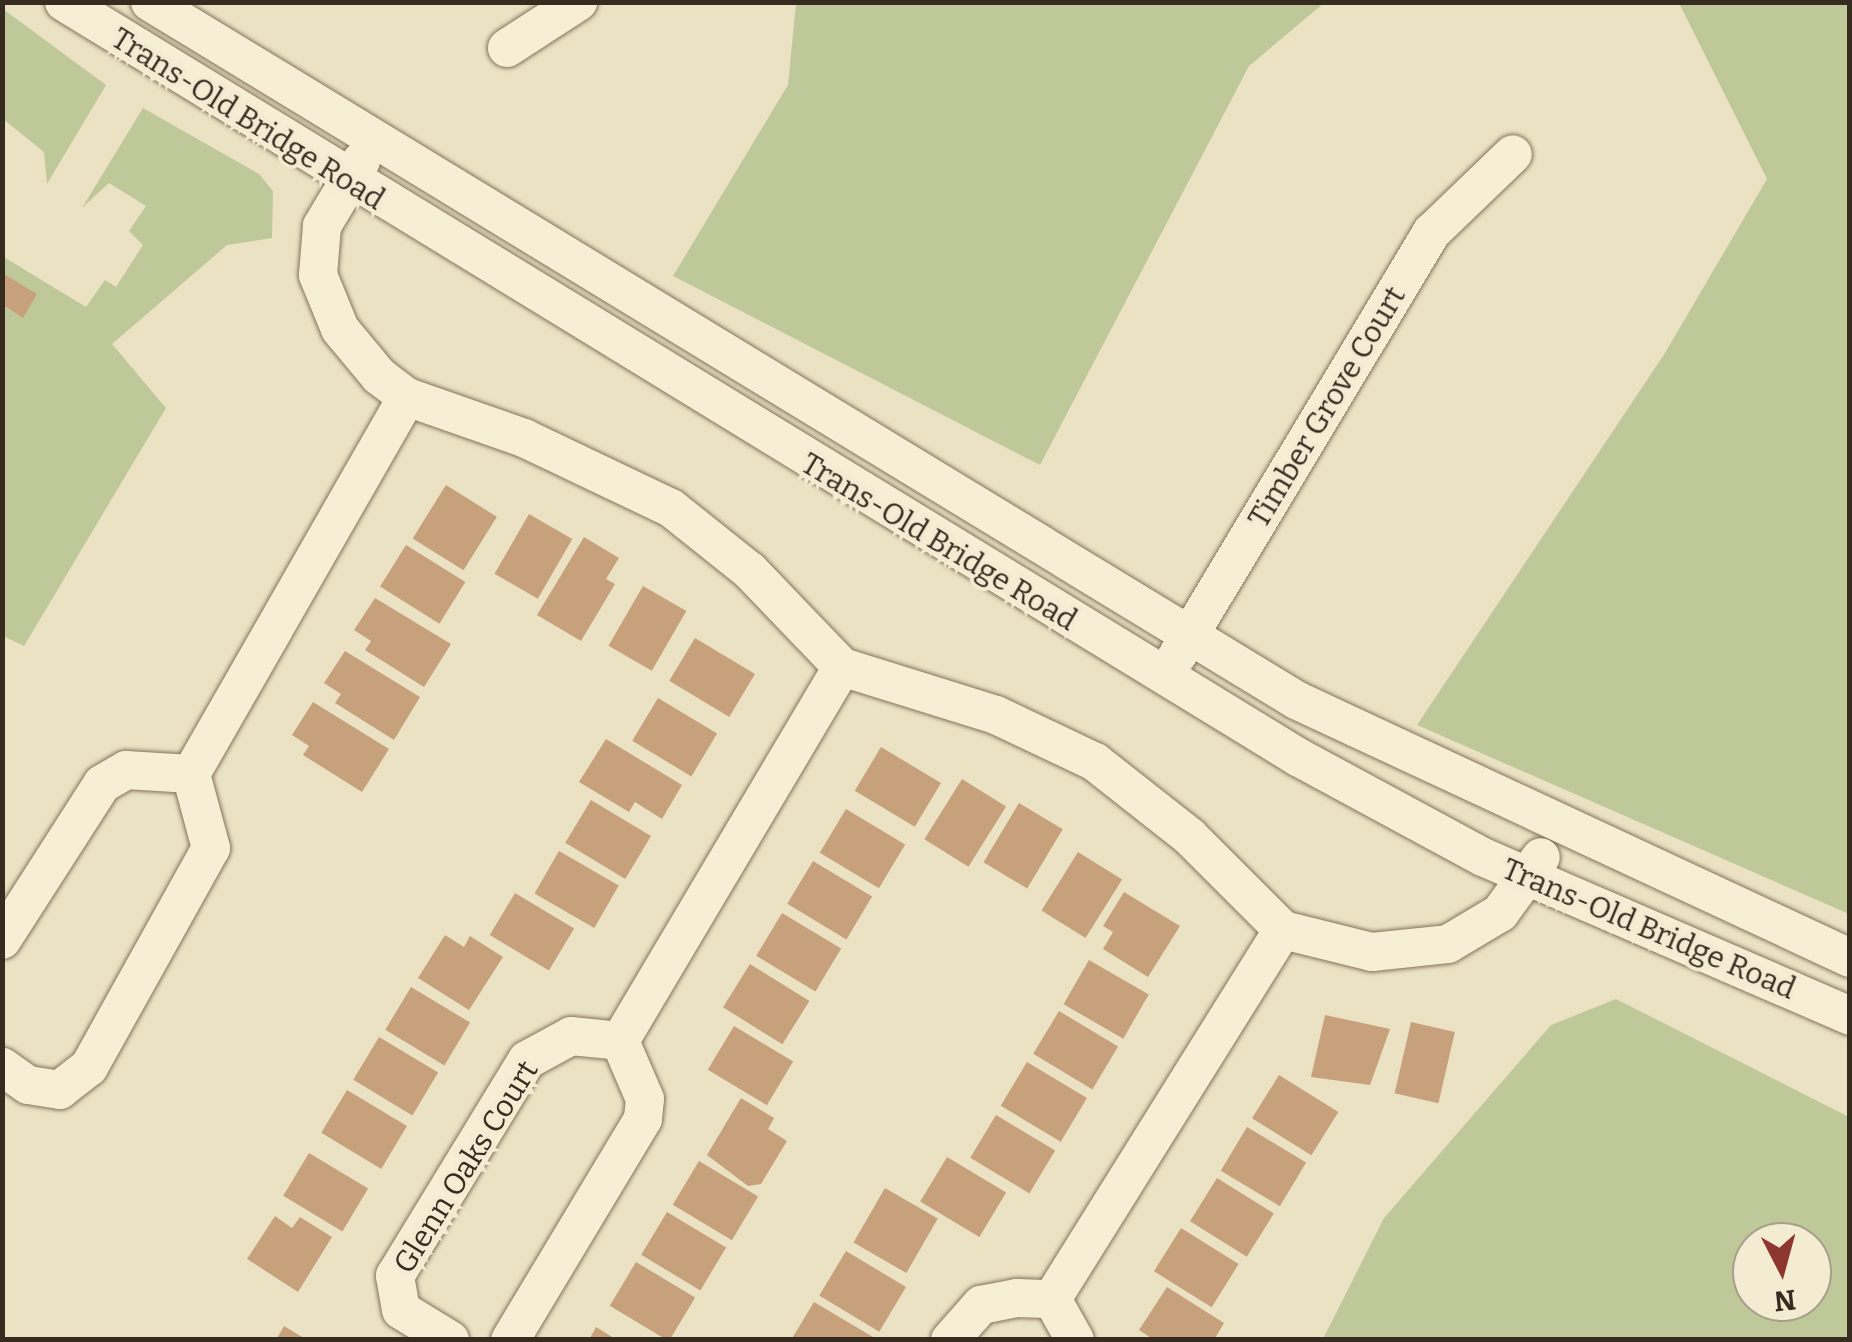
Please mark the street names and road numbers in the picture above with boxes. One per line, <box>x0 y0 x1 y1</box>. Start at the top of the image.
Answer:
street label: Trans-Old Bridge Road <box>105 20 391 218</box>
street label: Timber Grove Court <box>1241 280 1413 534</box>
street label: Trans-Old Bridge Road <box>795 445 1083 639</box>
street label: Trans-Old Bridge Road <box>1497 851 1801 1007</box>
street label: Glenn Oaks Court <box>386 1054 546 1280</box>

